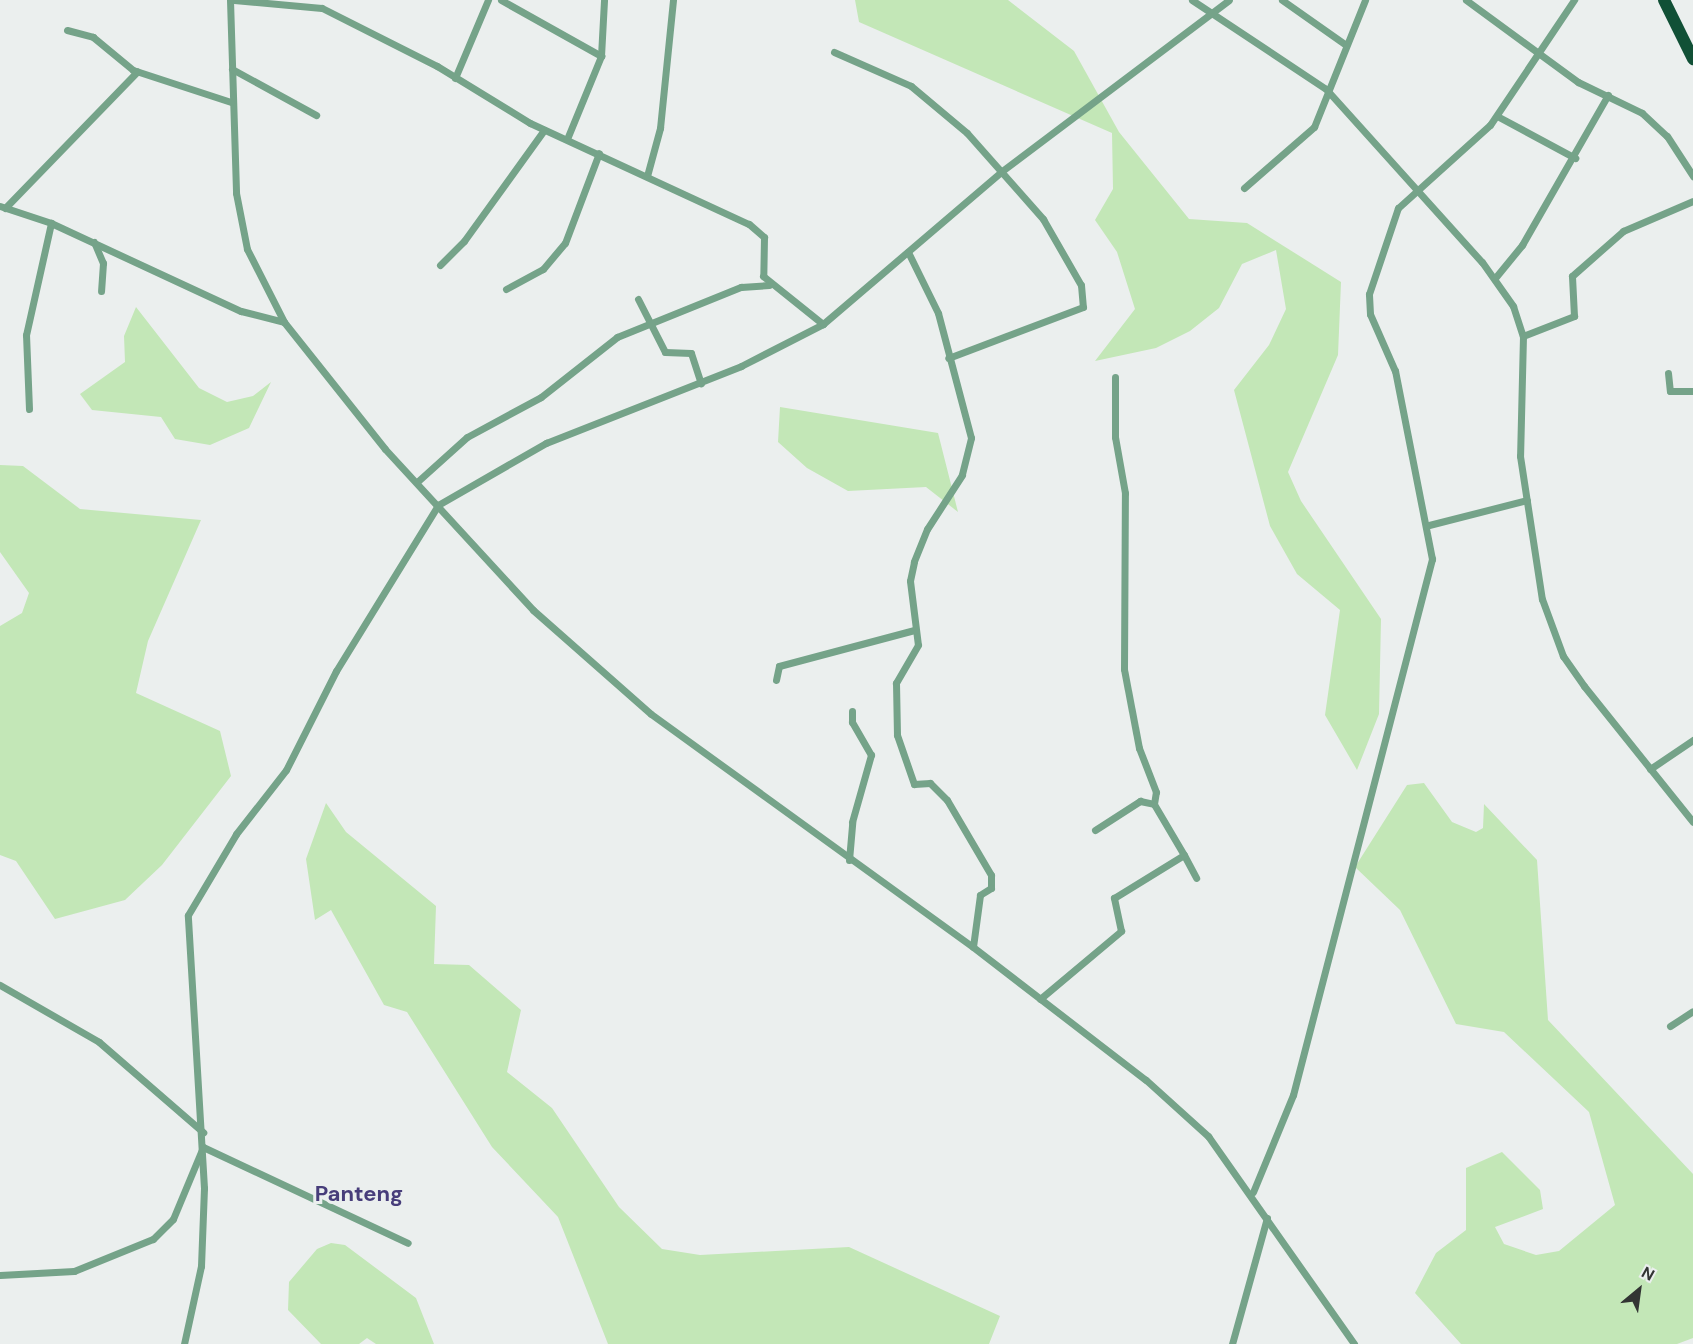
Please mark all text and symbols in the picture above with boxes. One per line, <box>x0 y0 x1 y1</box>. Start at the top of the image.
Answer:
district label: Panteng <box>315 1181 403 1207</box>
north arrow <box>1609 1260 1669 1320</box>
text: N <box>1638 1262 1658 1286</box>

